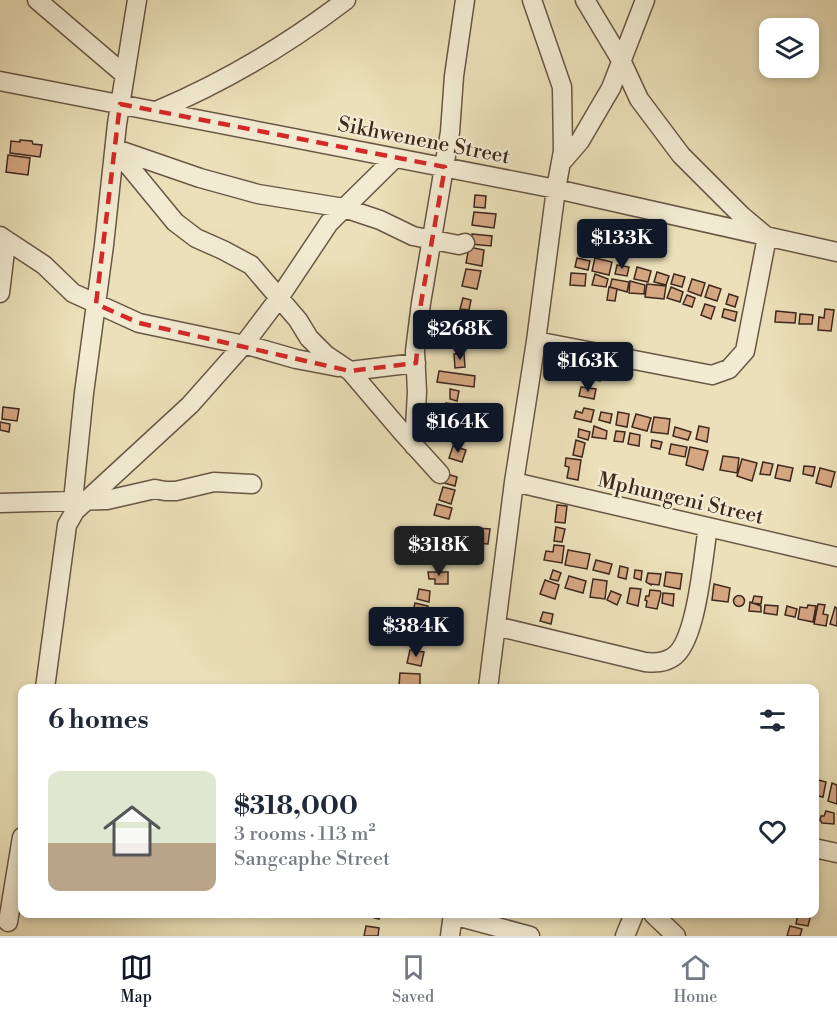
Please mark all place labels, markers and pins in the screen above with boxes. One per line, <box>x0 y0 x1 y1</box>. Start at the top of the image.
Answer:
pin: $133K <box>580 219 664 270</box>
pin: $268K <box>418 310 502 361</box>
pin: $163K <box>546 342 630 393</box>
pin: $164K <box>416 403 500 454</box>
pin: $318K <box>397 526 481 577</box>
pin: $384K <box>374 607 458 658</box>

